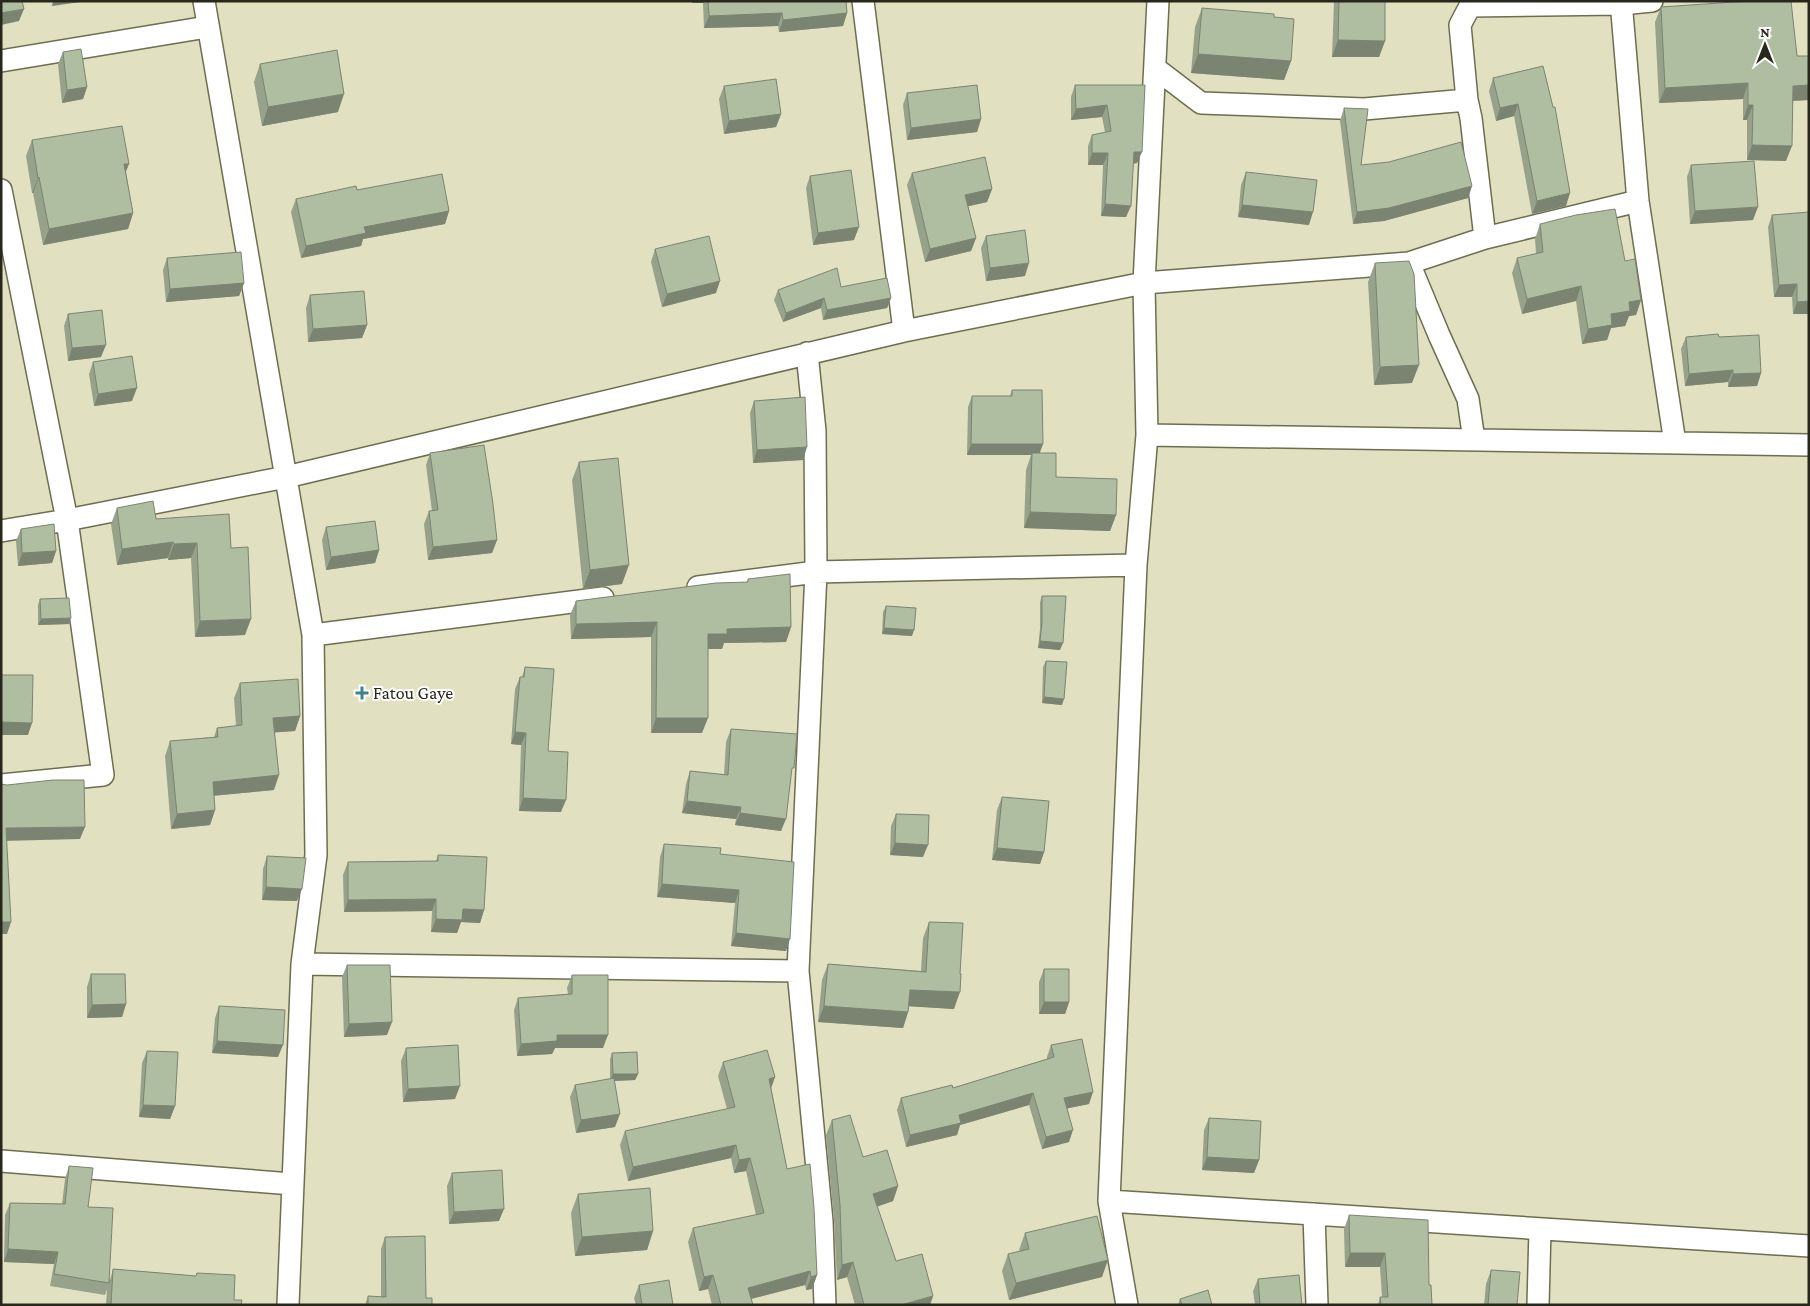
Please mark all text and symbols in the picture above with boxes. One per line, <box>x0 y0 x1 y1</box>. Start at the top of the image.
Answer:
north arrow <box>1740 20 1790 70</box>
text: N <box>1760 24 1770 40</box>
place label: Fatou Gaye <box>373 683 453 703</box>
marker: Fatou Gaye <box>355 686 369 700</box>

